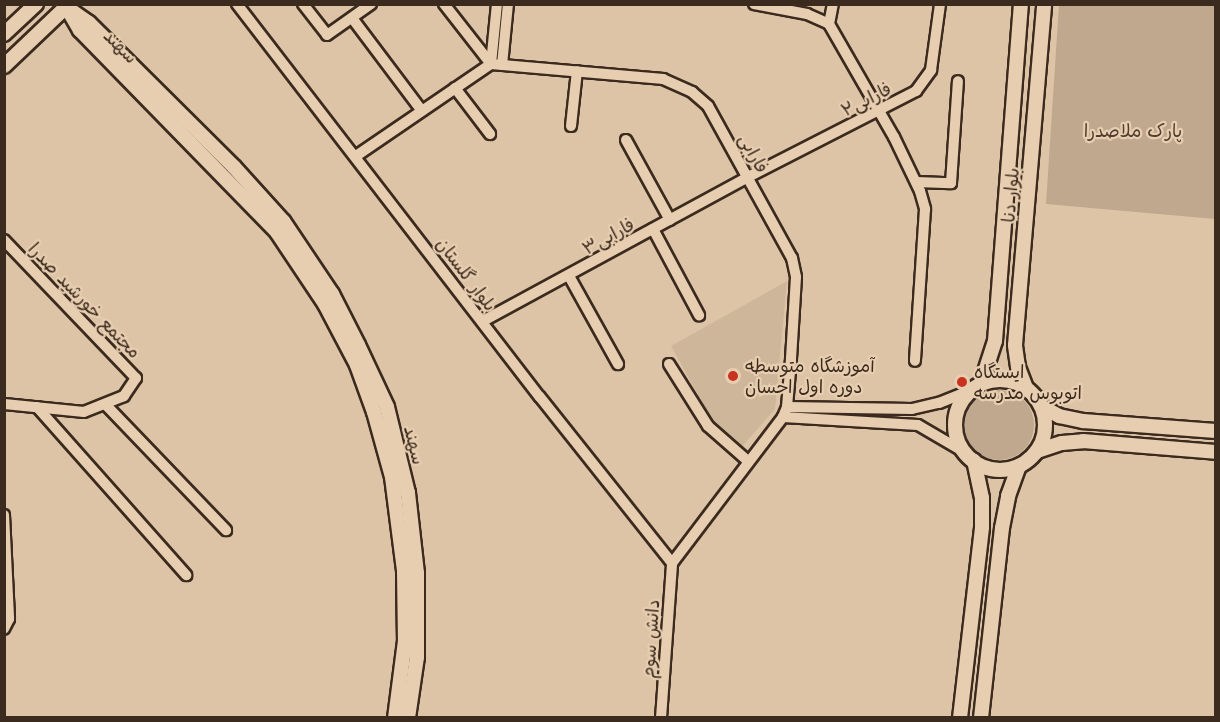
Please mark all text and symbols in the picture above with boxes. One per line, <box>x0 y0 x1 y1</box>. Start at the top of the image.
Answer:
street label: سهند <box>100 25 142 67</box>
street label: فارابی۲ <box>837 77 895 121</box>
park label: پارک ملاصدرا <box>1084 119 1182 141</box>
street label: فارابی <box>735 130 773 176</box>
street label: بلوار دنا <box>997 167 1023 223</box>
street label: فارابی۳ <box>578 213 638 259</box>
street label: بلوار گلستان <box>432 233 502 315</box>
street label: مجتمع خورشید صدرا <box>24 238 146 362</box>
place label: آموزشگاه متوسطه دوره اول احسان <box>745 355 875 398</box>
place label: ایستگاه اتوبوس مدرسه <box>974 361 1082 404</box>
marker: آموزشگاه متوسطه دوره اول احسان <box>726 369 740 383</box>
marker: ایستگاه اتوبوس مدرسه <box>955 375 969 389</box>
street label: سهند <box>400 423 430 467</box>
street label: دانش سوم <box>636 599 664 679</box>

